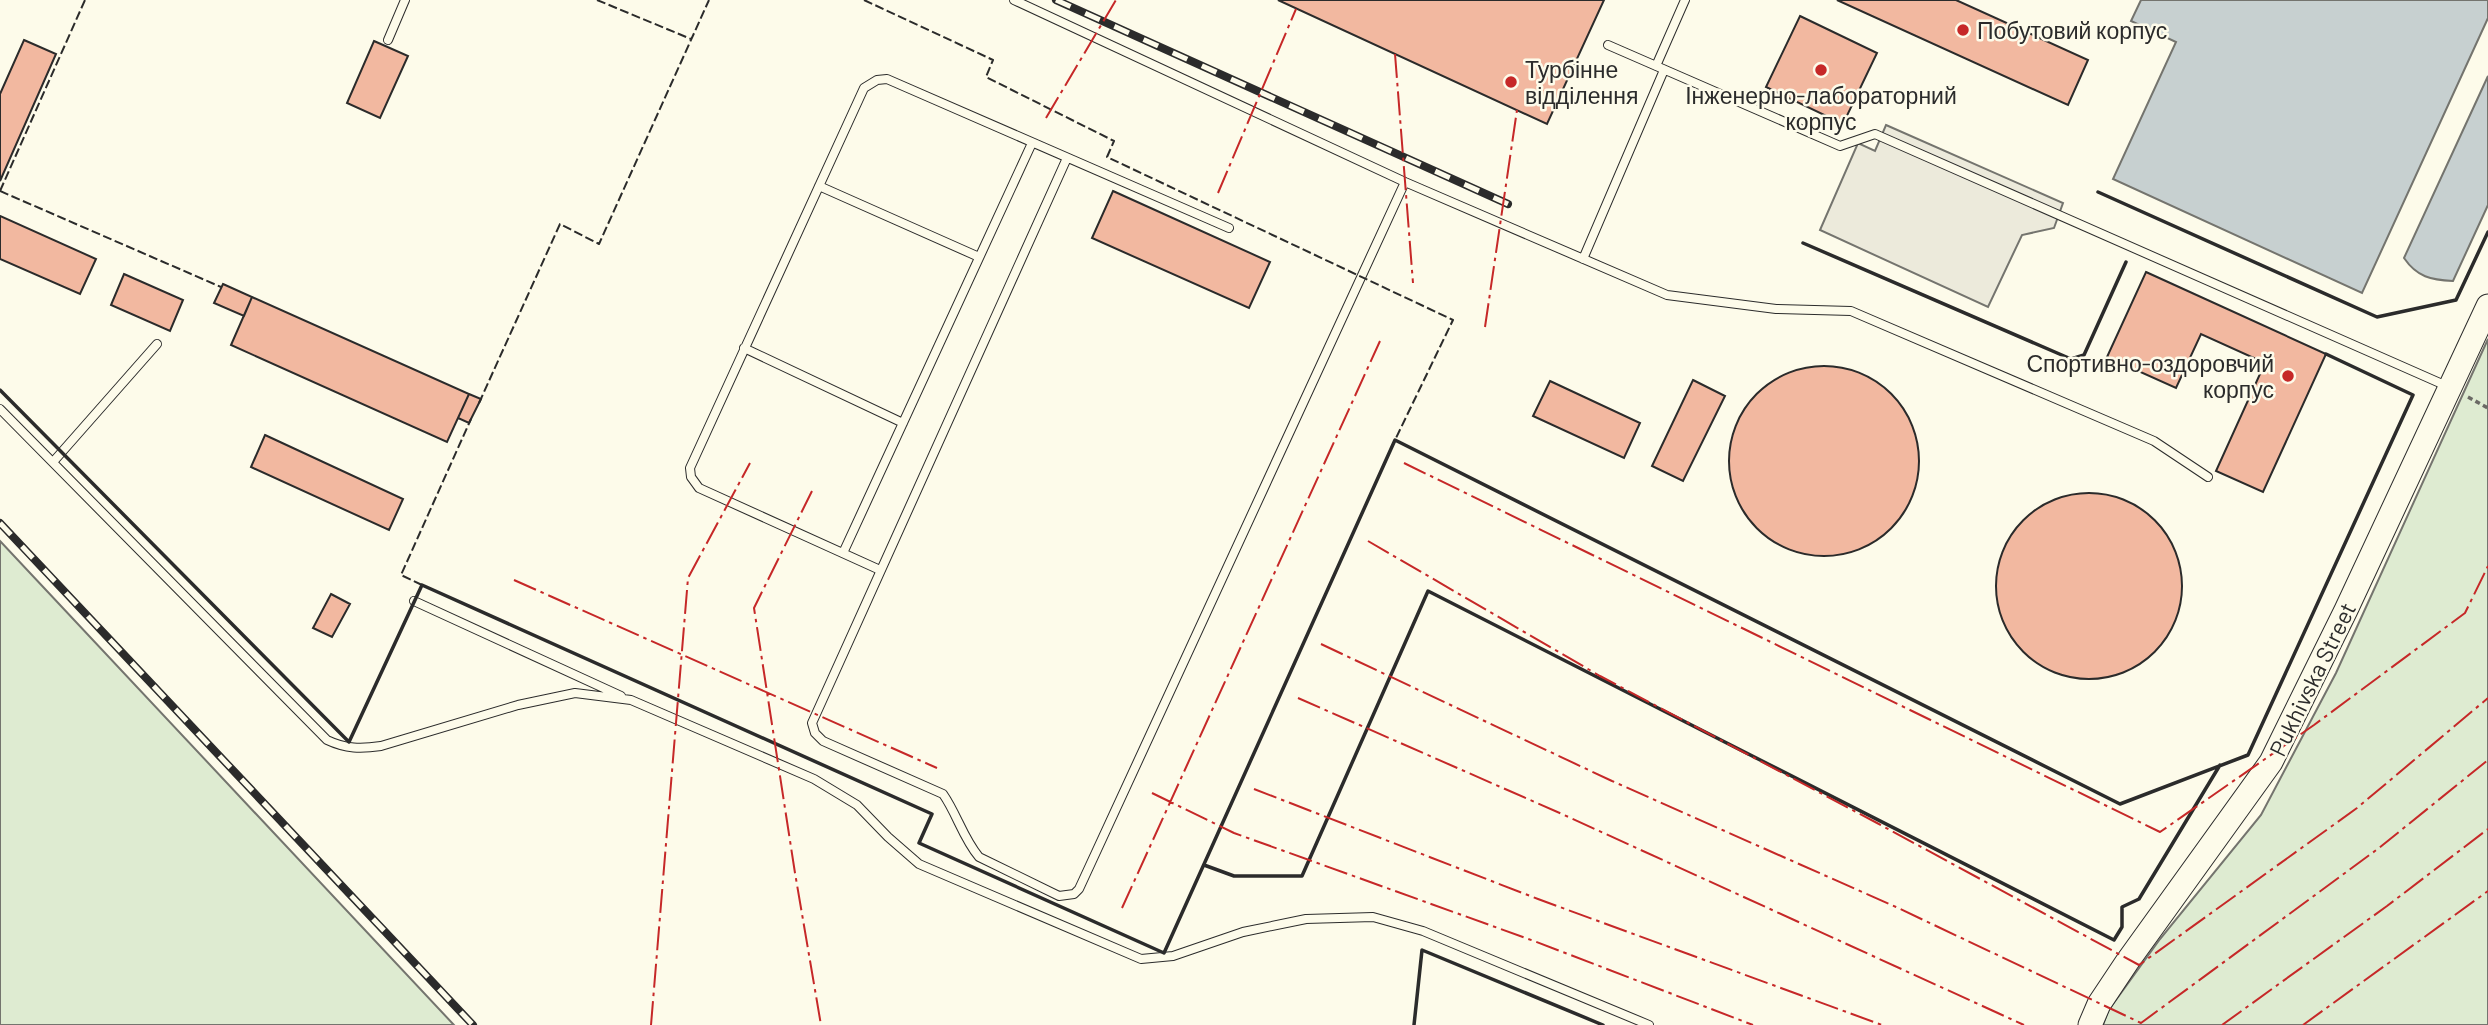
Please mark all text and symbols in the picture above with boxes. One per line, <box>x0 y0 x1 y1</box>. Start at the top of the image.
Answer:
place label: Побутовий корпус <box>1977 16 2167 44</box>
marker: Побутовий корпус <box>1955 22 1971 38</box>
place label: Турбінне відділення <box>1525 55 1638 109</box>
marker: Інженерно-лабораторний корпус <box>1813 62 1829 78</box>
marker: Турбінне відділення <box>1503 74 1519 90</box>
place label: Інженерно-лабораторний корпус <box>1685 81 1957 135</box>
place label: Спортивно-оздоровчий корпус <box>2026 349 2274 403</box>
marker: Спортивно-оздоровчий корпус <box>2280 368 2296 384</box>
street label: Pukhivska Street <box>2263 598 2361 760</box>

